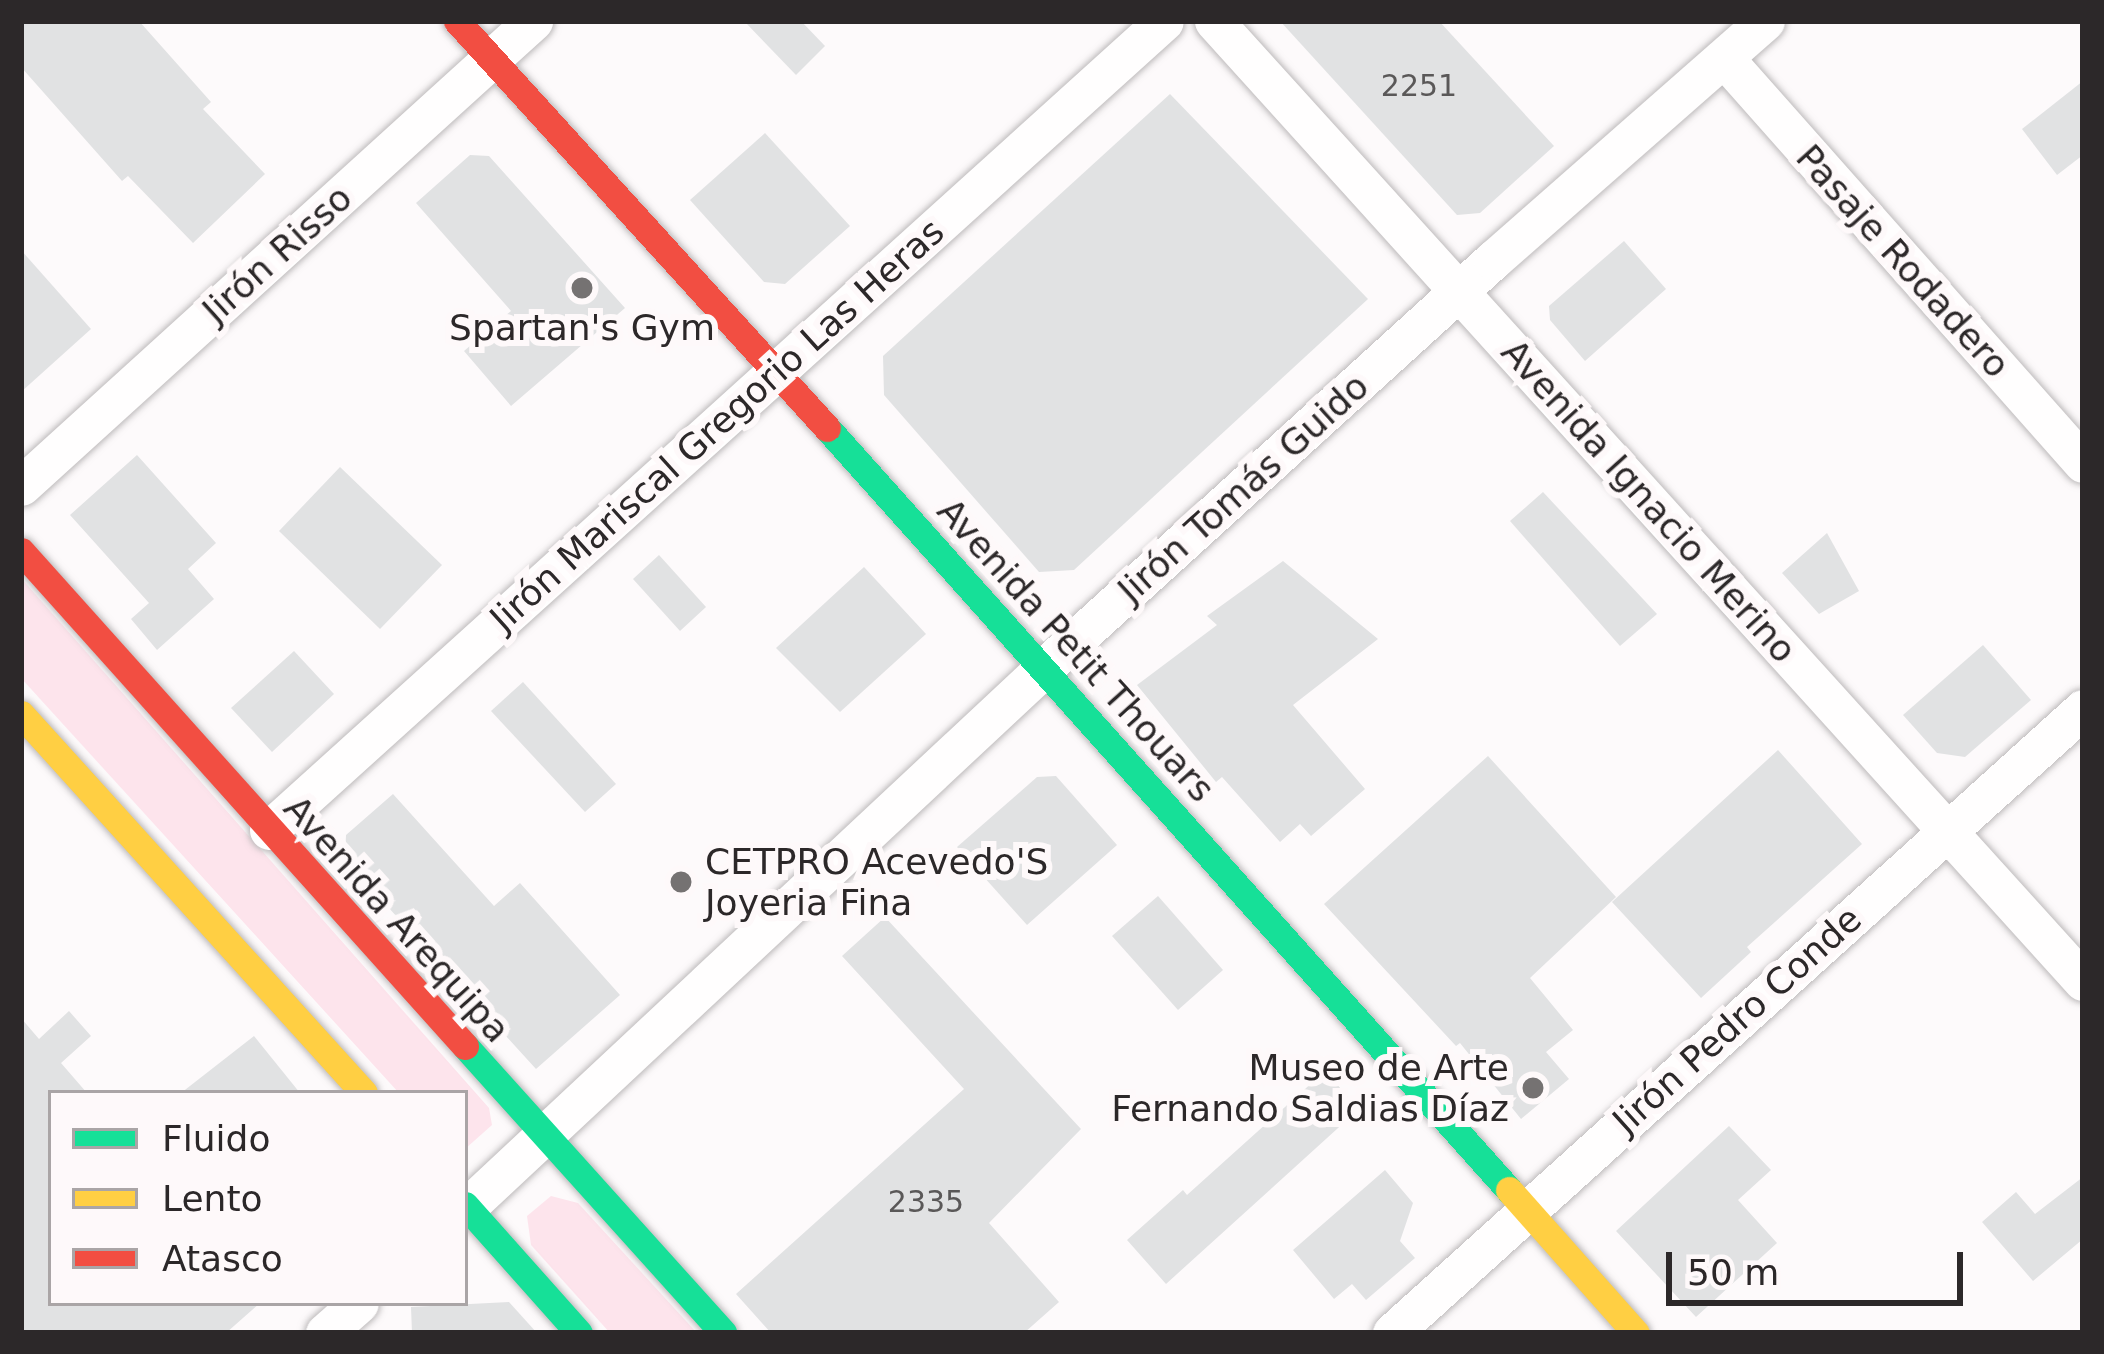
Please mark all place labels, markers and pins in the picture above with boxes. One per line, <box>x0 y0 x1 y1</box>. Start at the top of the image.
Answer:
marker: Spartan's Gym <box>569 275 595 301</box>
place label: Spartan's Gym <box>449 306 715 350</box>
place label: CETPRO Acevedo'S Joyeria Fina <box>705 839 1048 924</box>
marker: CETPRO Acevedo'S Joyeria Fina <box>668 869 694 895</box>
place label: Museo de Arte Fernando Saldias Díaz <box>1111 1045 1509 1130</box>
marker: Museo de Arte Fernando Saldias Díaz <box>1520 1075 1546 1101</box>

